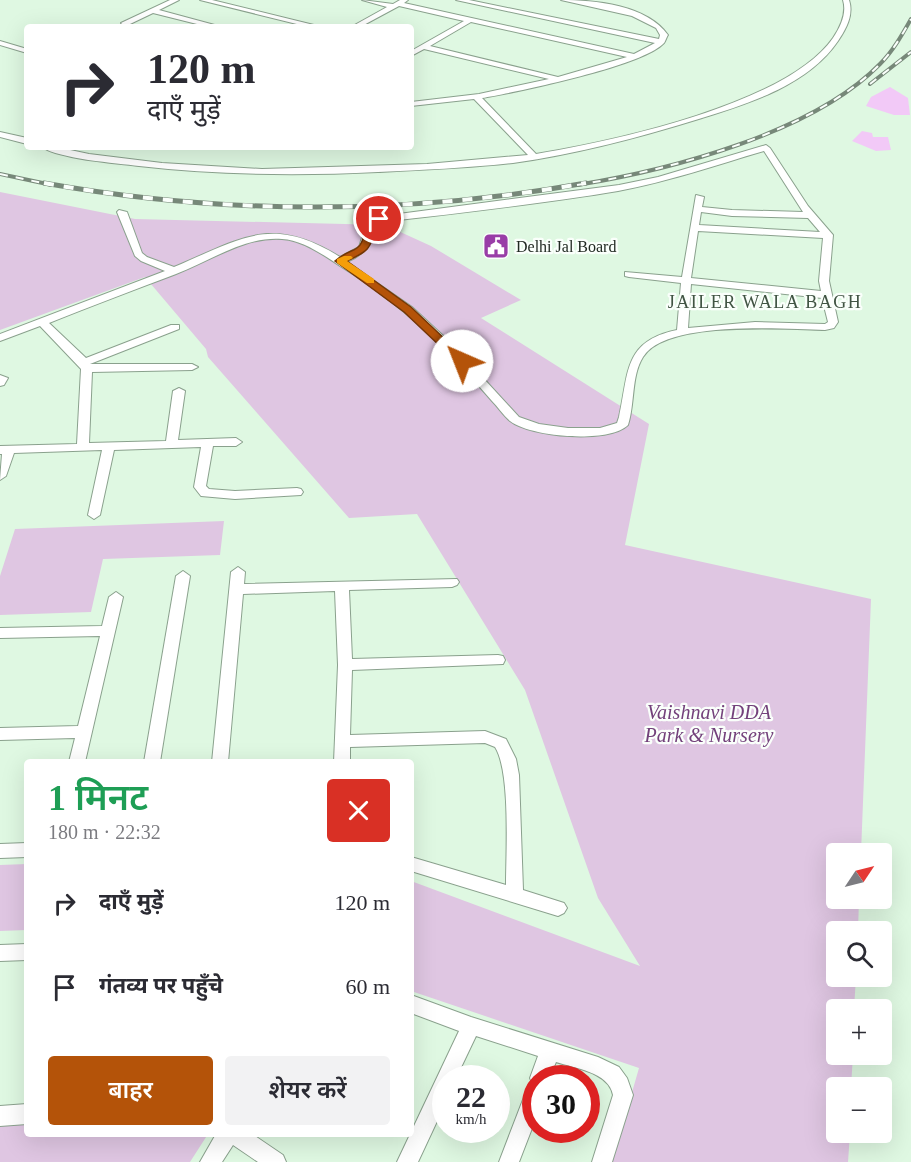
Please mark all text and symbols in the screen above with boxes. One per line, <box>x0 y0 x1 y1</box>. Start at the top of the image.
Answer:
text: 120 m <box>147 46 256 92</box>
icon: right <box>48 48 126 126</box>
text: दाएँ मुड़ें <box>147 95 221 125</box>
pin <box>353 193 404 244</box>
icon: arrive <box>362 202 395 235</box>
public building icon: Delhi Jal Board <box>481 231 511 261</box>
place label: Delhi Jal Board <box>516 238 616 255</box>
district label: JAILER WALA BAGH <box>668 292 862 312</box>
position arrow <box>430 329 494 393</box>
park label: Vaishnavi DDA Park & Nursery <box>644 701 774 747</box>
text: 1 मिनट <box>48 778 148 818</box>
button: close <box>327 779 390 842</box>
text: 180 m · 22:32 <box>48 821 161 843</box>
north arrow <box>826 843 892 909</box>
map controls <box>826 843 892 1143</box>
icon: right <box>48 887 81 920</box>
text: दाएँ मुड़ें <box>99 889 164 914</box>
text: 120 m <box>334 890 390 915</box>
button: search <box>826 921 892 987</box>
icon: arrive <box>48 971 81 1004</box>
text: गंतव्य पर पहुँचे <box>99 973 223 998</box>
text: 60 m <box>345 974 390 999</box>
button: + <box>826 999 892 1065</box>
button: बाहर <box>48 1056 213 1125</box>
button: शेयर करें <box>225 1056 390 1125</box>
speed limit sign: 30 <box>522 1065 600 1143</box>
button: − <box>826 1077 892 1143</box>
text: 22 <box>456 1080 486 1113</box>
text: km/h <box>456 1111 486 1127</box>

